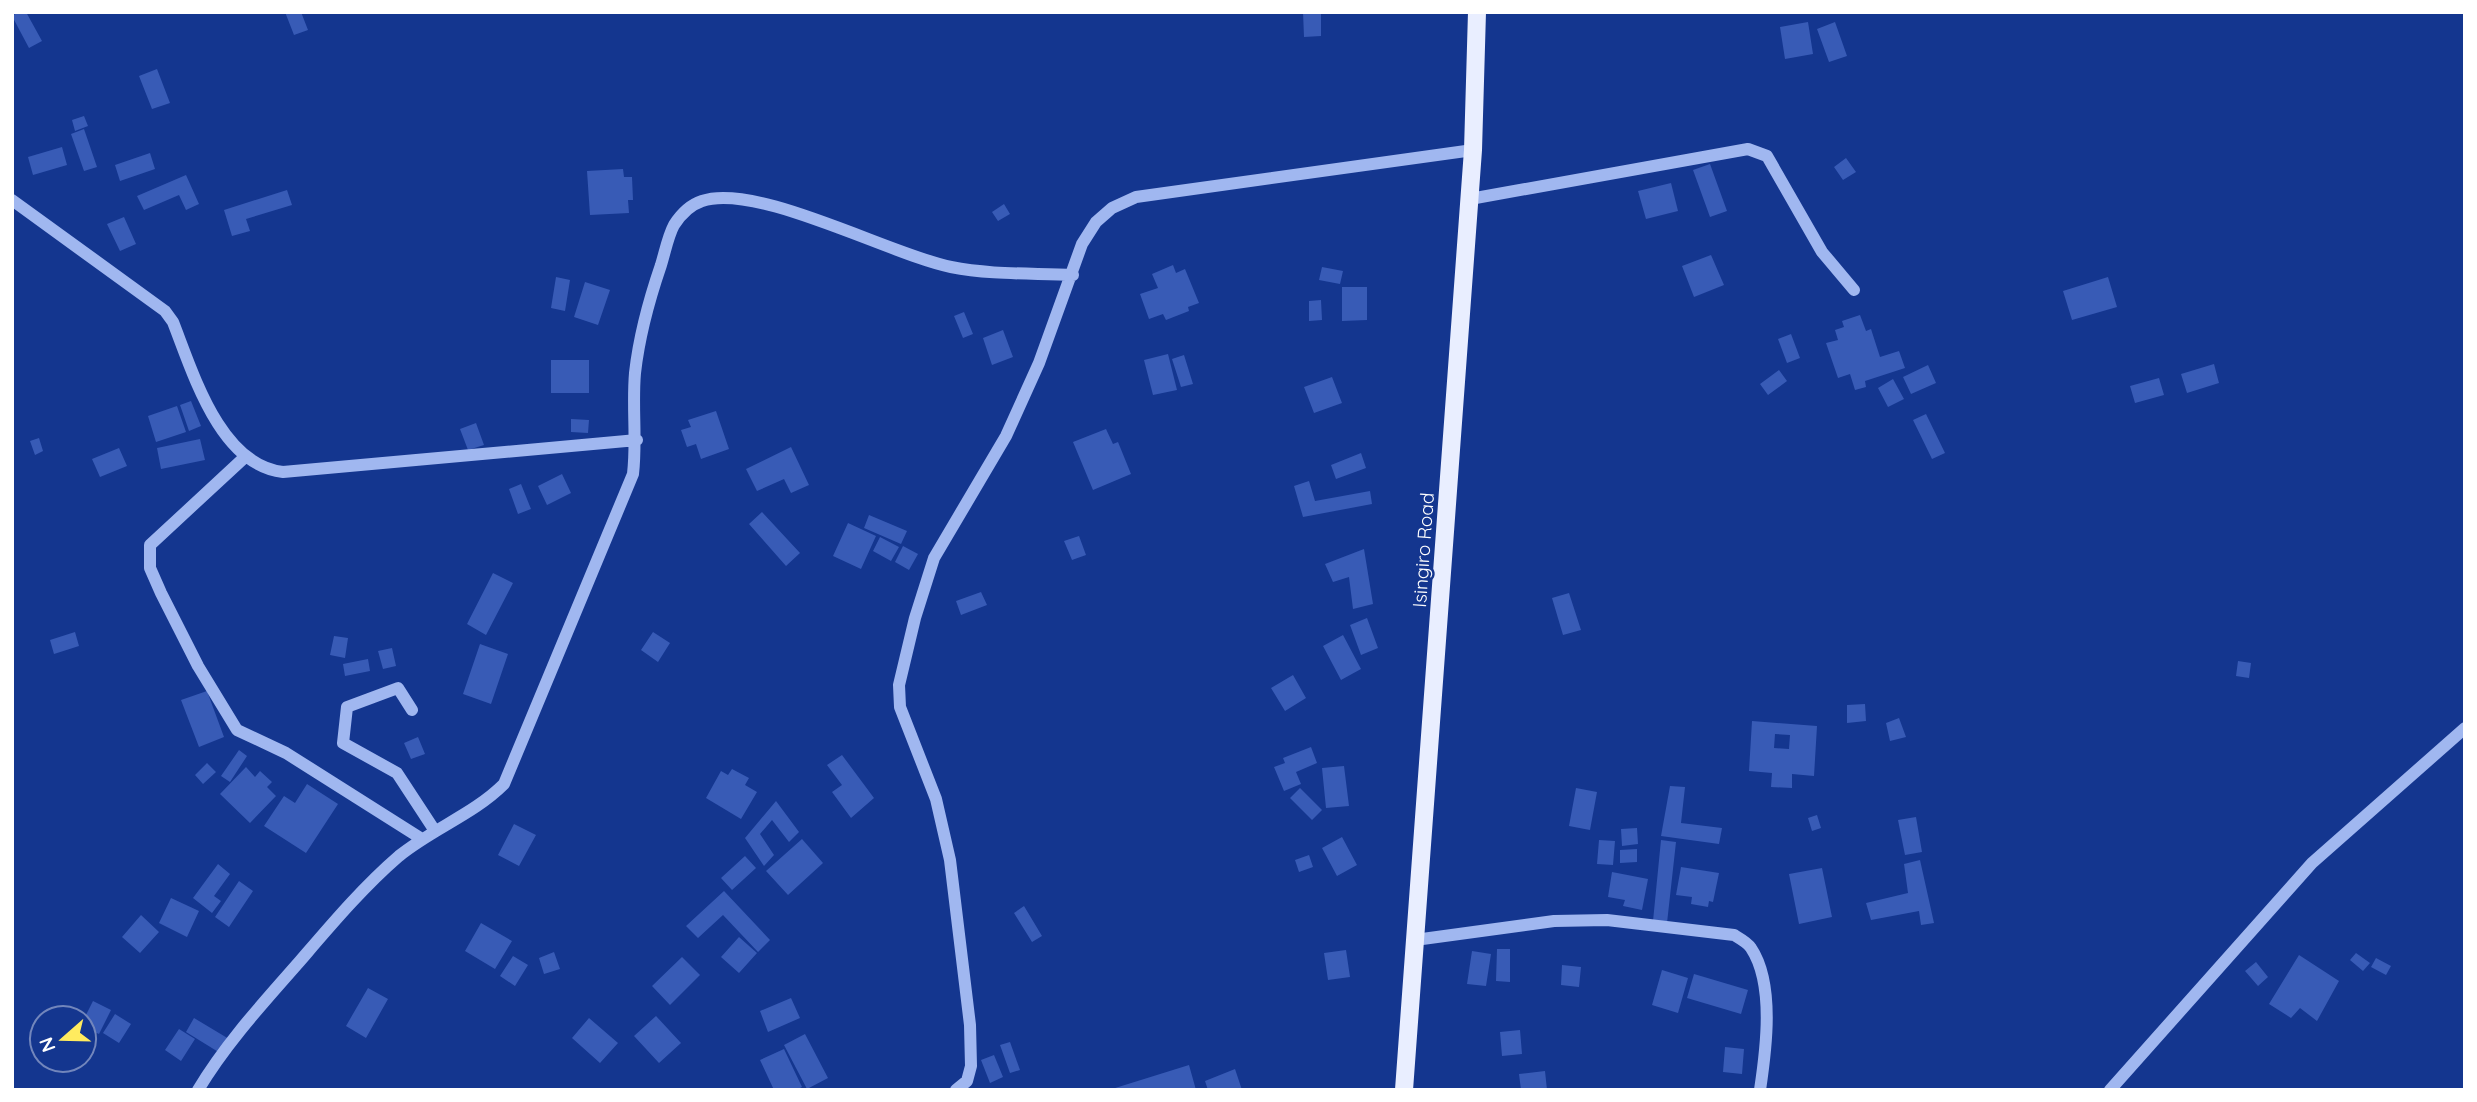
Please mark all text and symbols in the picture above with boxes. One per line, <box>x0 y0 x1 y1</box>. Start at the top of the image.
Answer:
street label: Isingiro Road <box>1407 492 1439 608</box>
north arrow <box>28 1004 98 1074</box>
text: N <box>33 1034 61 1055</box>

